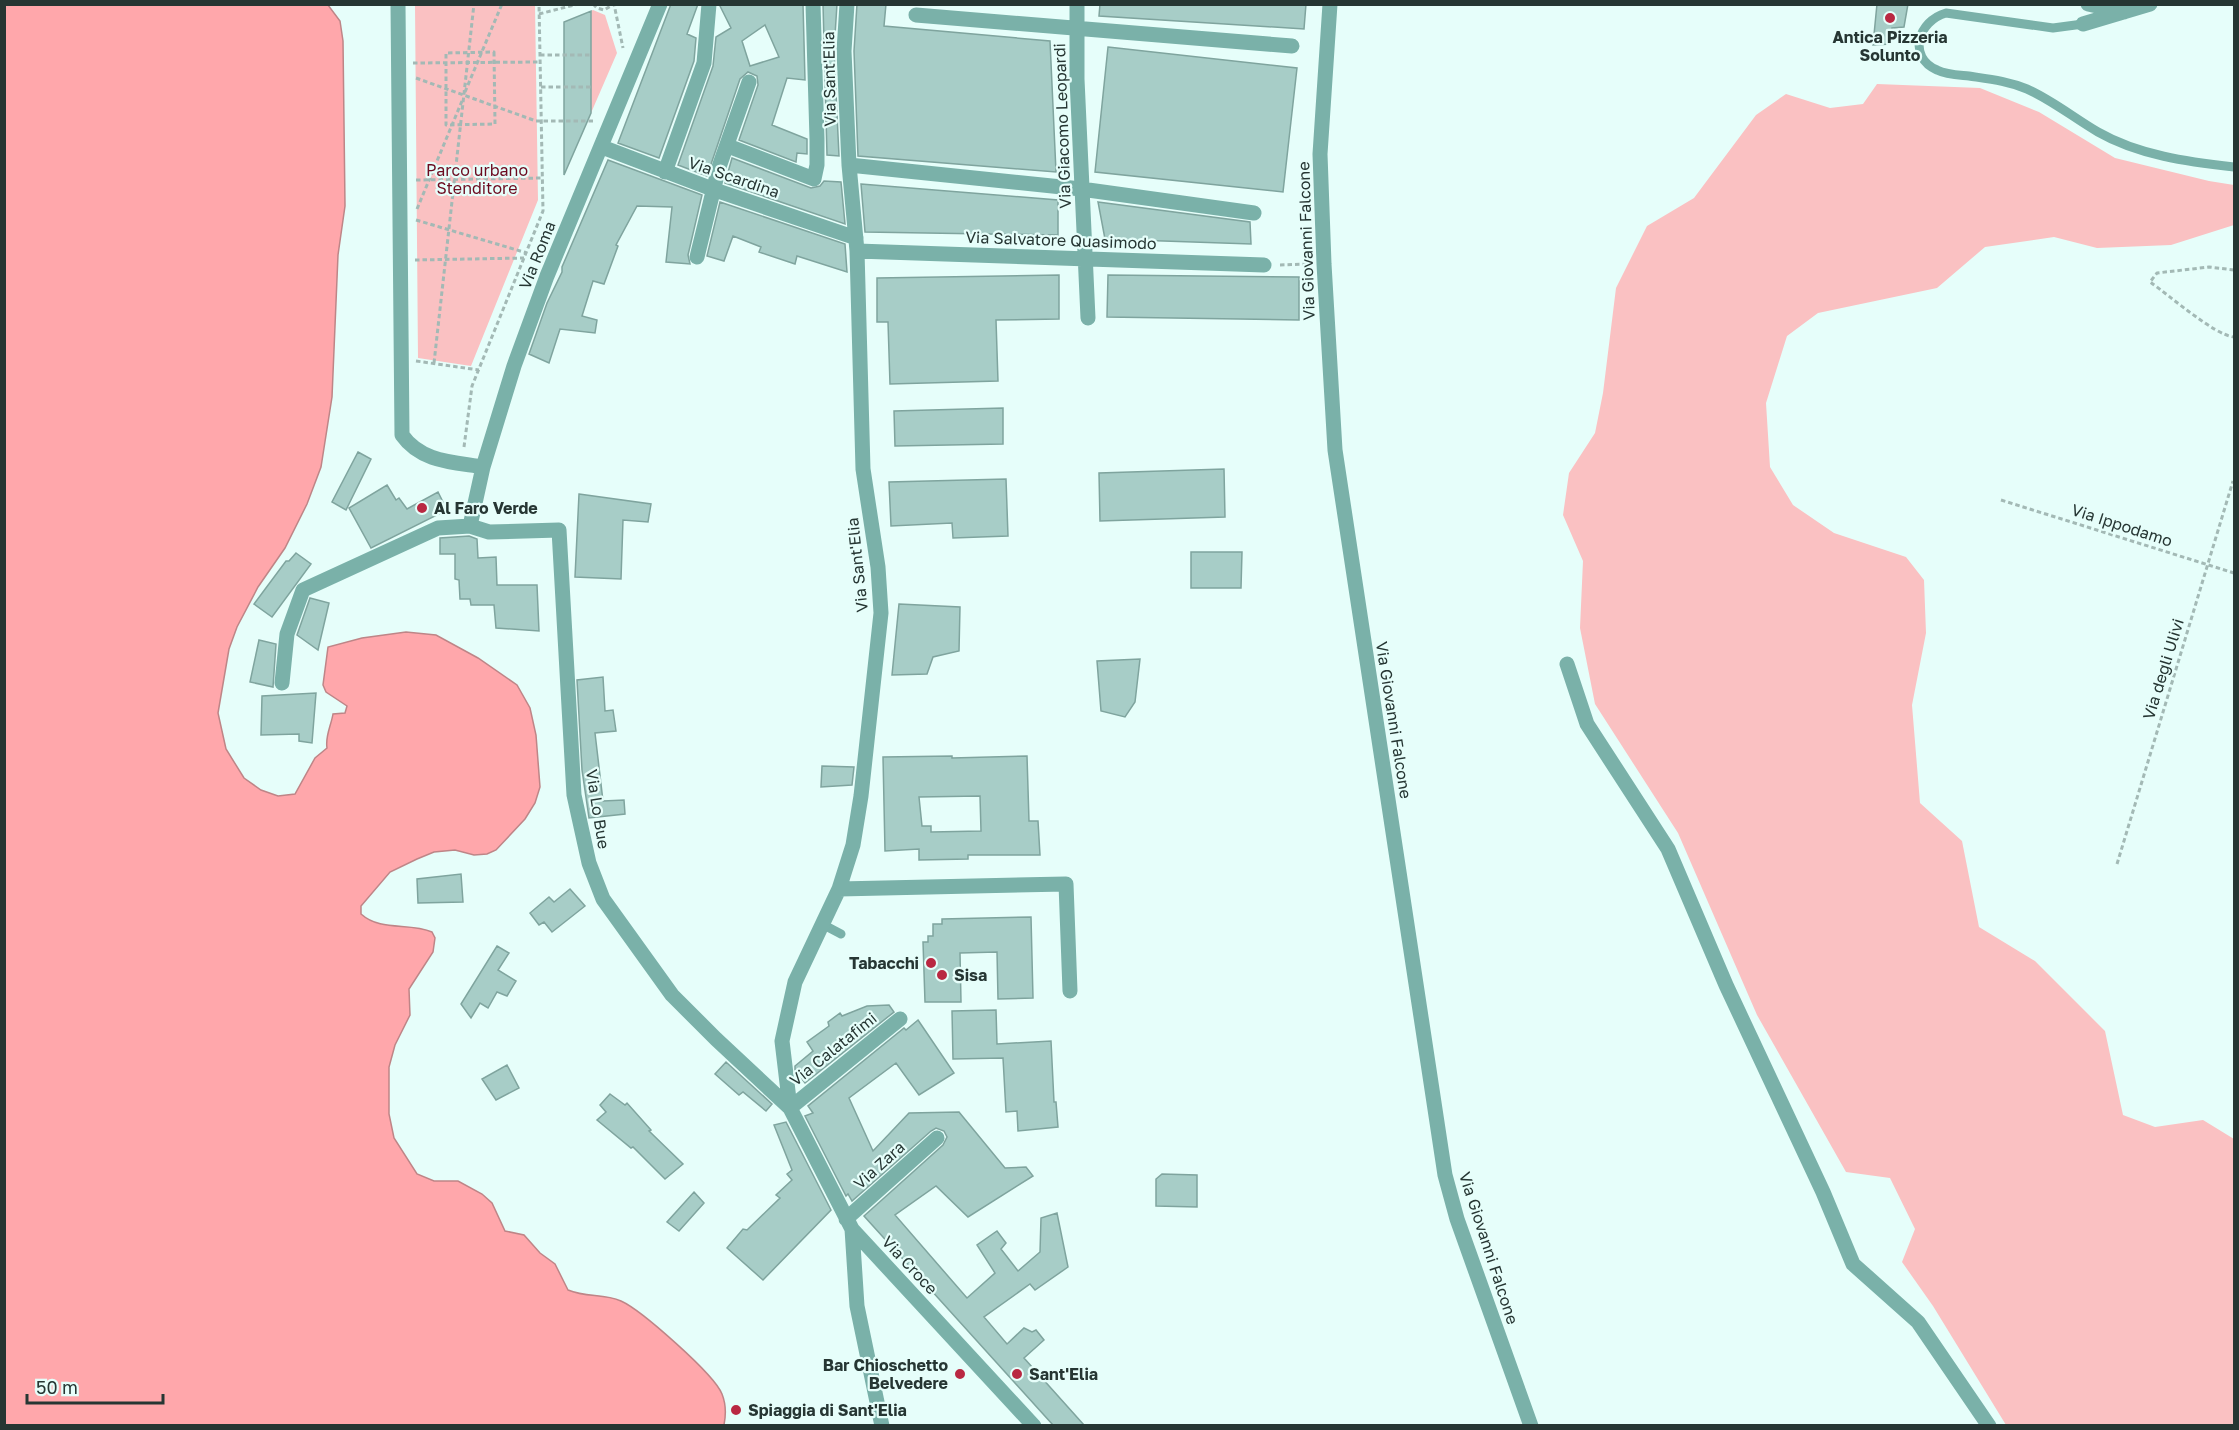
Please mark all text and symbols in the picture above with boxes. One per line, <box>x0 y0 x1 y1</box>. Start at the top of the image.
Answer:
marker: Antica Pizzeria Solunto <box>1883 11 1897 25</box>
place label: Antica Pizzeria Solunto <box>1832 27 1948 65</box>
street label: Via Sant'Elia <box>818 31 840 127</box>
street label: Via Giacomo Leopardi <box>1049 43 1075 209</box>
street label: Via Scardina <box>686 152 782 202</box>
park label: Parco urbano Stenditore <box>426 160 528 198</box>
street label: Via Giovanni Falcone <box>1293 161 1319 321</box>
street label: Via Roma <box>514 218 560 292</box>
street label: Via Salvatore Quasimodo <box>965 227 1157 253</box>
place label: Al Faro Verde <box>434 498 538 518</box>
street label: Via Ippodamo <box>2069 499 2175 551</box>
marker: Al Faro Verde <box>415 501 429 515</box>
street label: Via Sant'Elia <box>842 517 872 613</box>
street label: Via degli Ulivi <box>2138 616 2188 722</box>
street label: Via Giovanni Falcone <box>1372 640 1416 800</box>
street label: Via Lo Bue <box>582 768 614 850</box>
place label: Tabacchi <box>849 953 919 973</box>
marker: Tabacchi <box>924 956 938 970</box>
place label: Sisa <box>954 965 987 985</box>
marker: Sisa <box>935 968 949 982</box>
street label: Via Calatafimi <box>786 1008 880 1090</box>
street label: Via Zara <box>849 1137 909 1193</box>
street label: Via Giovanni Falcone <box>1455 1169 1523 1327</box>
street label: Via Croce <box>878 1232 942 1298</box>
place label: Bar Chioschetto Belvedere <box>823 1355 948 1393</box>
place label: Sant'Elia <box>1029 1364 1098 1384</box>
scale bar <box>27 1367 164 1405</box>
marker: Bar Chioschetto Belvedere <box>953 1367 967 1381</box>
marker: Sant'Elia <box>1010 1367 1024 1381</box>
text: 50 m <box>36 1376 78 1398</box>
place label: Spiaggia di Sant'Elia <box>748 1400 907 1420</box>
marker: Spiaggia di Sant'Elia <box>729 1403 743 1417</box>

